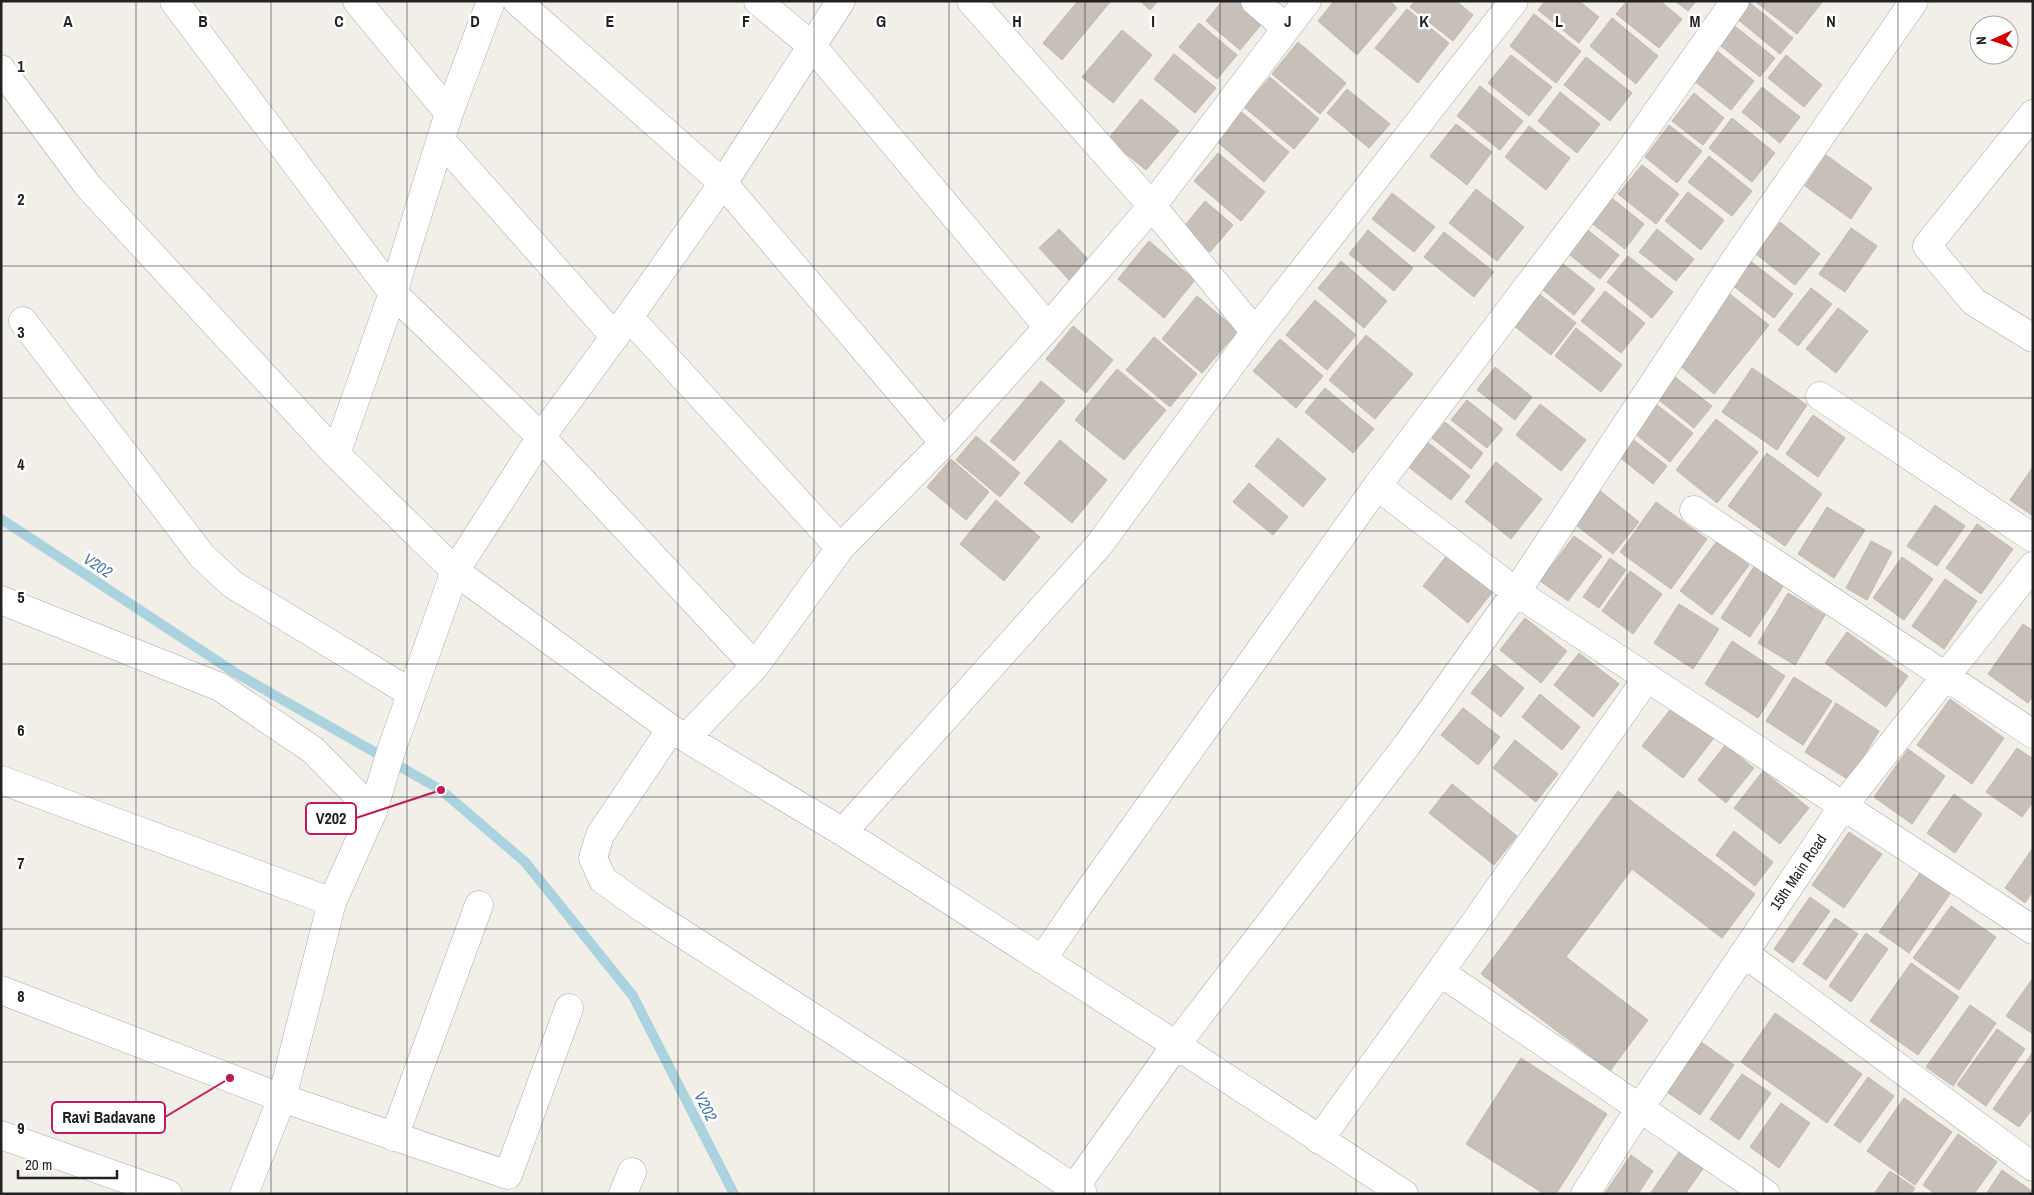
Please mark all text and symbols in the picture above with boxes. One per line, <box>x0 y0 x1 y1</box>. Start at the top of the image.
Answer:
text: A <box>63 10 73 32</box>
text: B <box>198 10 208 32</box>
text: C <box>334 10 344 32</box>
text: D <box>470 10 480 32</box>
text: E <box>606 10 615 32</box>
text: F <box>742 10 750 32</box>
text: G <box>876 10 886 32</box>
text: H <box>1012 10 1022 32</box>
text: I <box>1151 10 1155 32</box>
text: J <box>1284 10 1292 32</box>
text: K <box>1419 10 1429 32</box>
text: L <box>1555 10 1563 32</box>
text: M <box>1690 10 1701 32</box>
text: N <box>1826 10 1836 32</box>
north arrow <box>1969 15 2019 65</box>
text: N <box>1972 36 1990 45</box>
text: 1 <box>17 55 25 77</box>
text: 2 <box>17 188 25 210</box>
text: 3 <box>17 321 25 343</box>
text: 4 <box>17 453 25 475</box>
water label: V202 <box>79 547 117 583</box>
text: 5 <box>17 586 25 608</box>
text: 6 <box>17 719 25 741</box>
callout: V202 <box>306 803 356 834</box>
text: V202 <box>316 807 346 829</box>
street label: 15th Main Road <box>1765 830 1831 914</box>
text: 7 <box>17 852 25 874</box>
text: 8 <box>17 985 25 1007</box>
water label: V202 <box>689 1087 723 1125</box>
callout: Ravi Badavane <box>52 1102 165 1133</box>
text: Ravi Badavane <box>62 1106 156 1128</box>
text: 9 <box>17 1117 25 1139</box>
scale bar <box>18 1148 116 1180</box>
text: 20 m <box>25 1154 52 1175</box>

